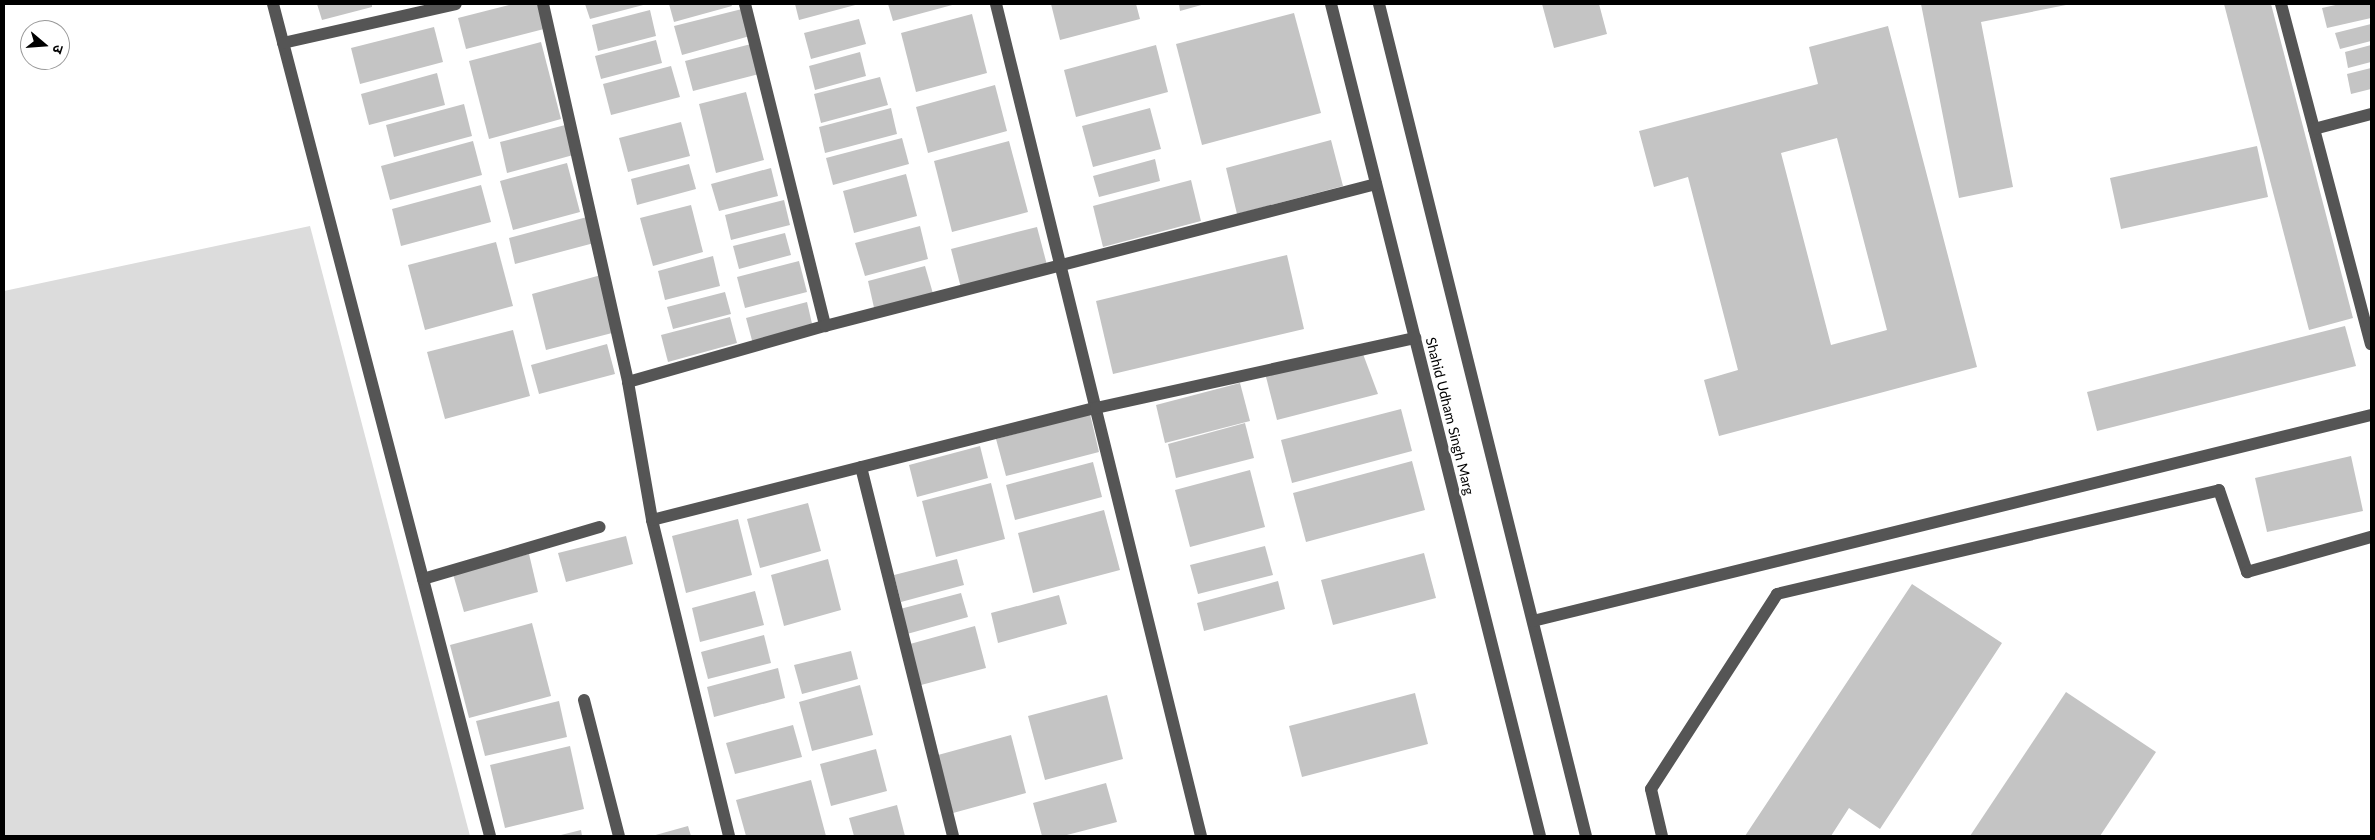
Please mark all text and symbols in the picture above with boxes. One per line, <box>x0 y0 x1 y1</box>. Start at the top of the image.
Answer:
north arrow <box>20 20 70 70</box>
text: उ <box>49 43 68 56</box>
street label: Shahid Udham Singh Marg <box>1422 335 1478 497</box>

